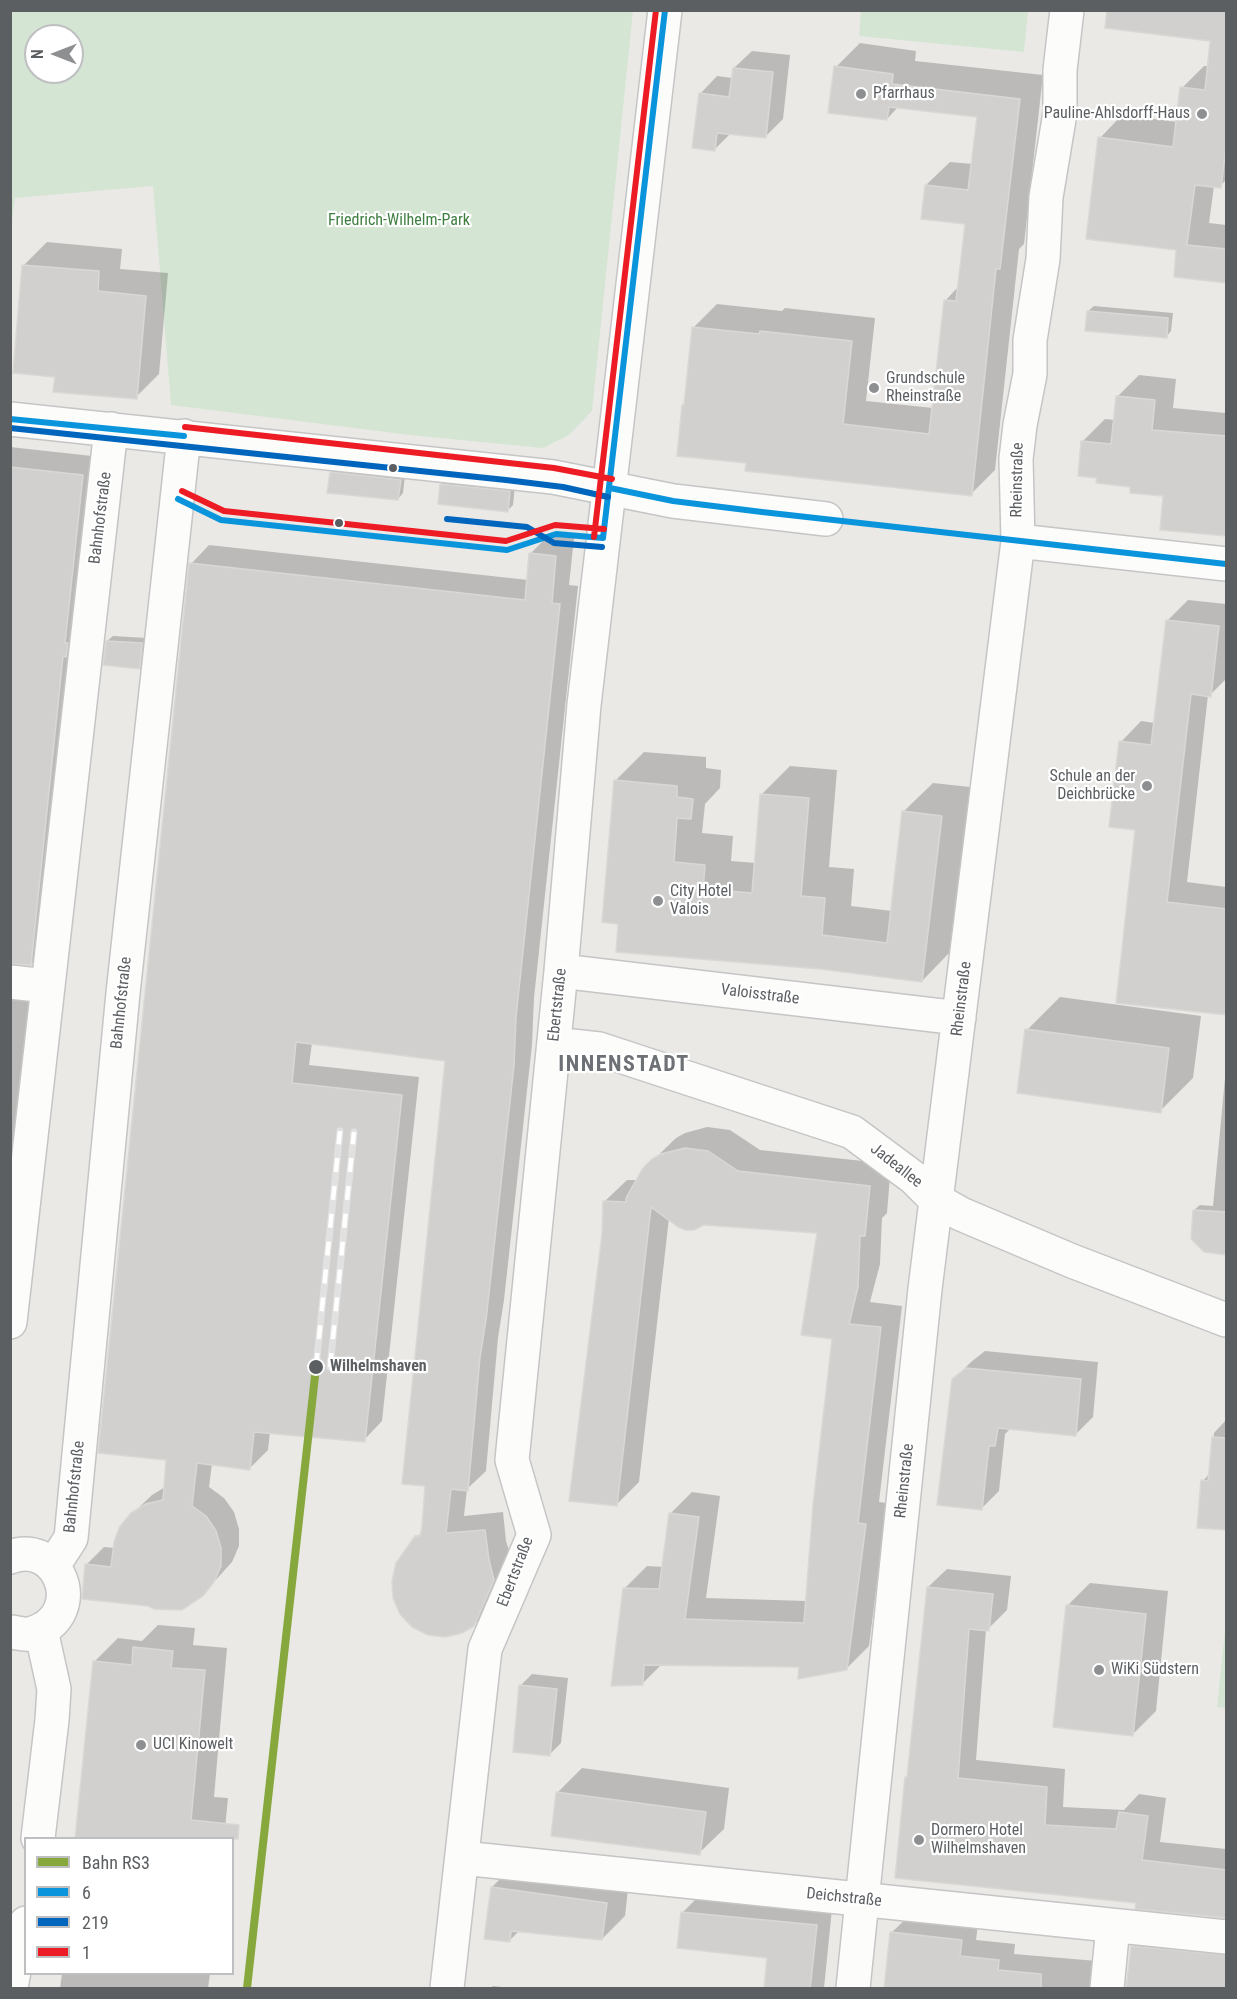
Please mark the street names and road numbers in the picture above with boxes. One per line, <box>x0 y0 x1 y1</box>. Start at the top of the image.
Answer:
street label: Rheinstraße <box>1008 442 1028 518</box>
street label: Bahnhofstraße <box>86 471 116 565</box>
street label: Bahnhofstraße <box>108 956 136 1050</box>
street label: Rheinstraße <box>948 960 976 1038</box>
street label: Ebertstraße <box>545 967 571 1043</box>
street label: Valoisstraße <box>720 981 800 1009</box>
street label: Jadeallee <box>866 1140 926 1192</box>
street label: Bahnhofstraße <box>61 1440 89 1534</box>
street label: Rheinstraße <box>892 1443 918 1519</box>
street label: Ebertstraße <box>494 1534 538 1610</box>
street label: Deichstraße <box>805 1885 883 1911</box>

